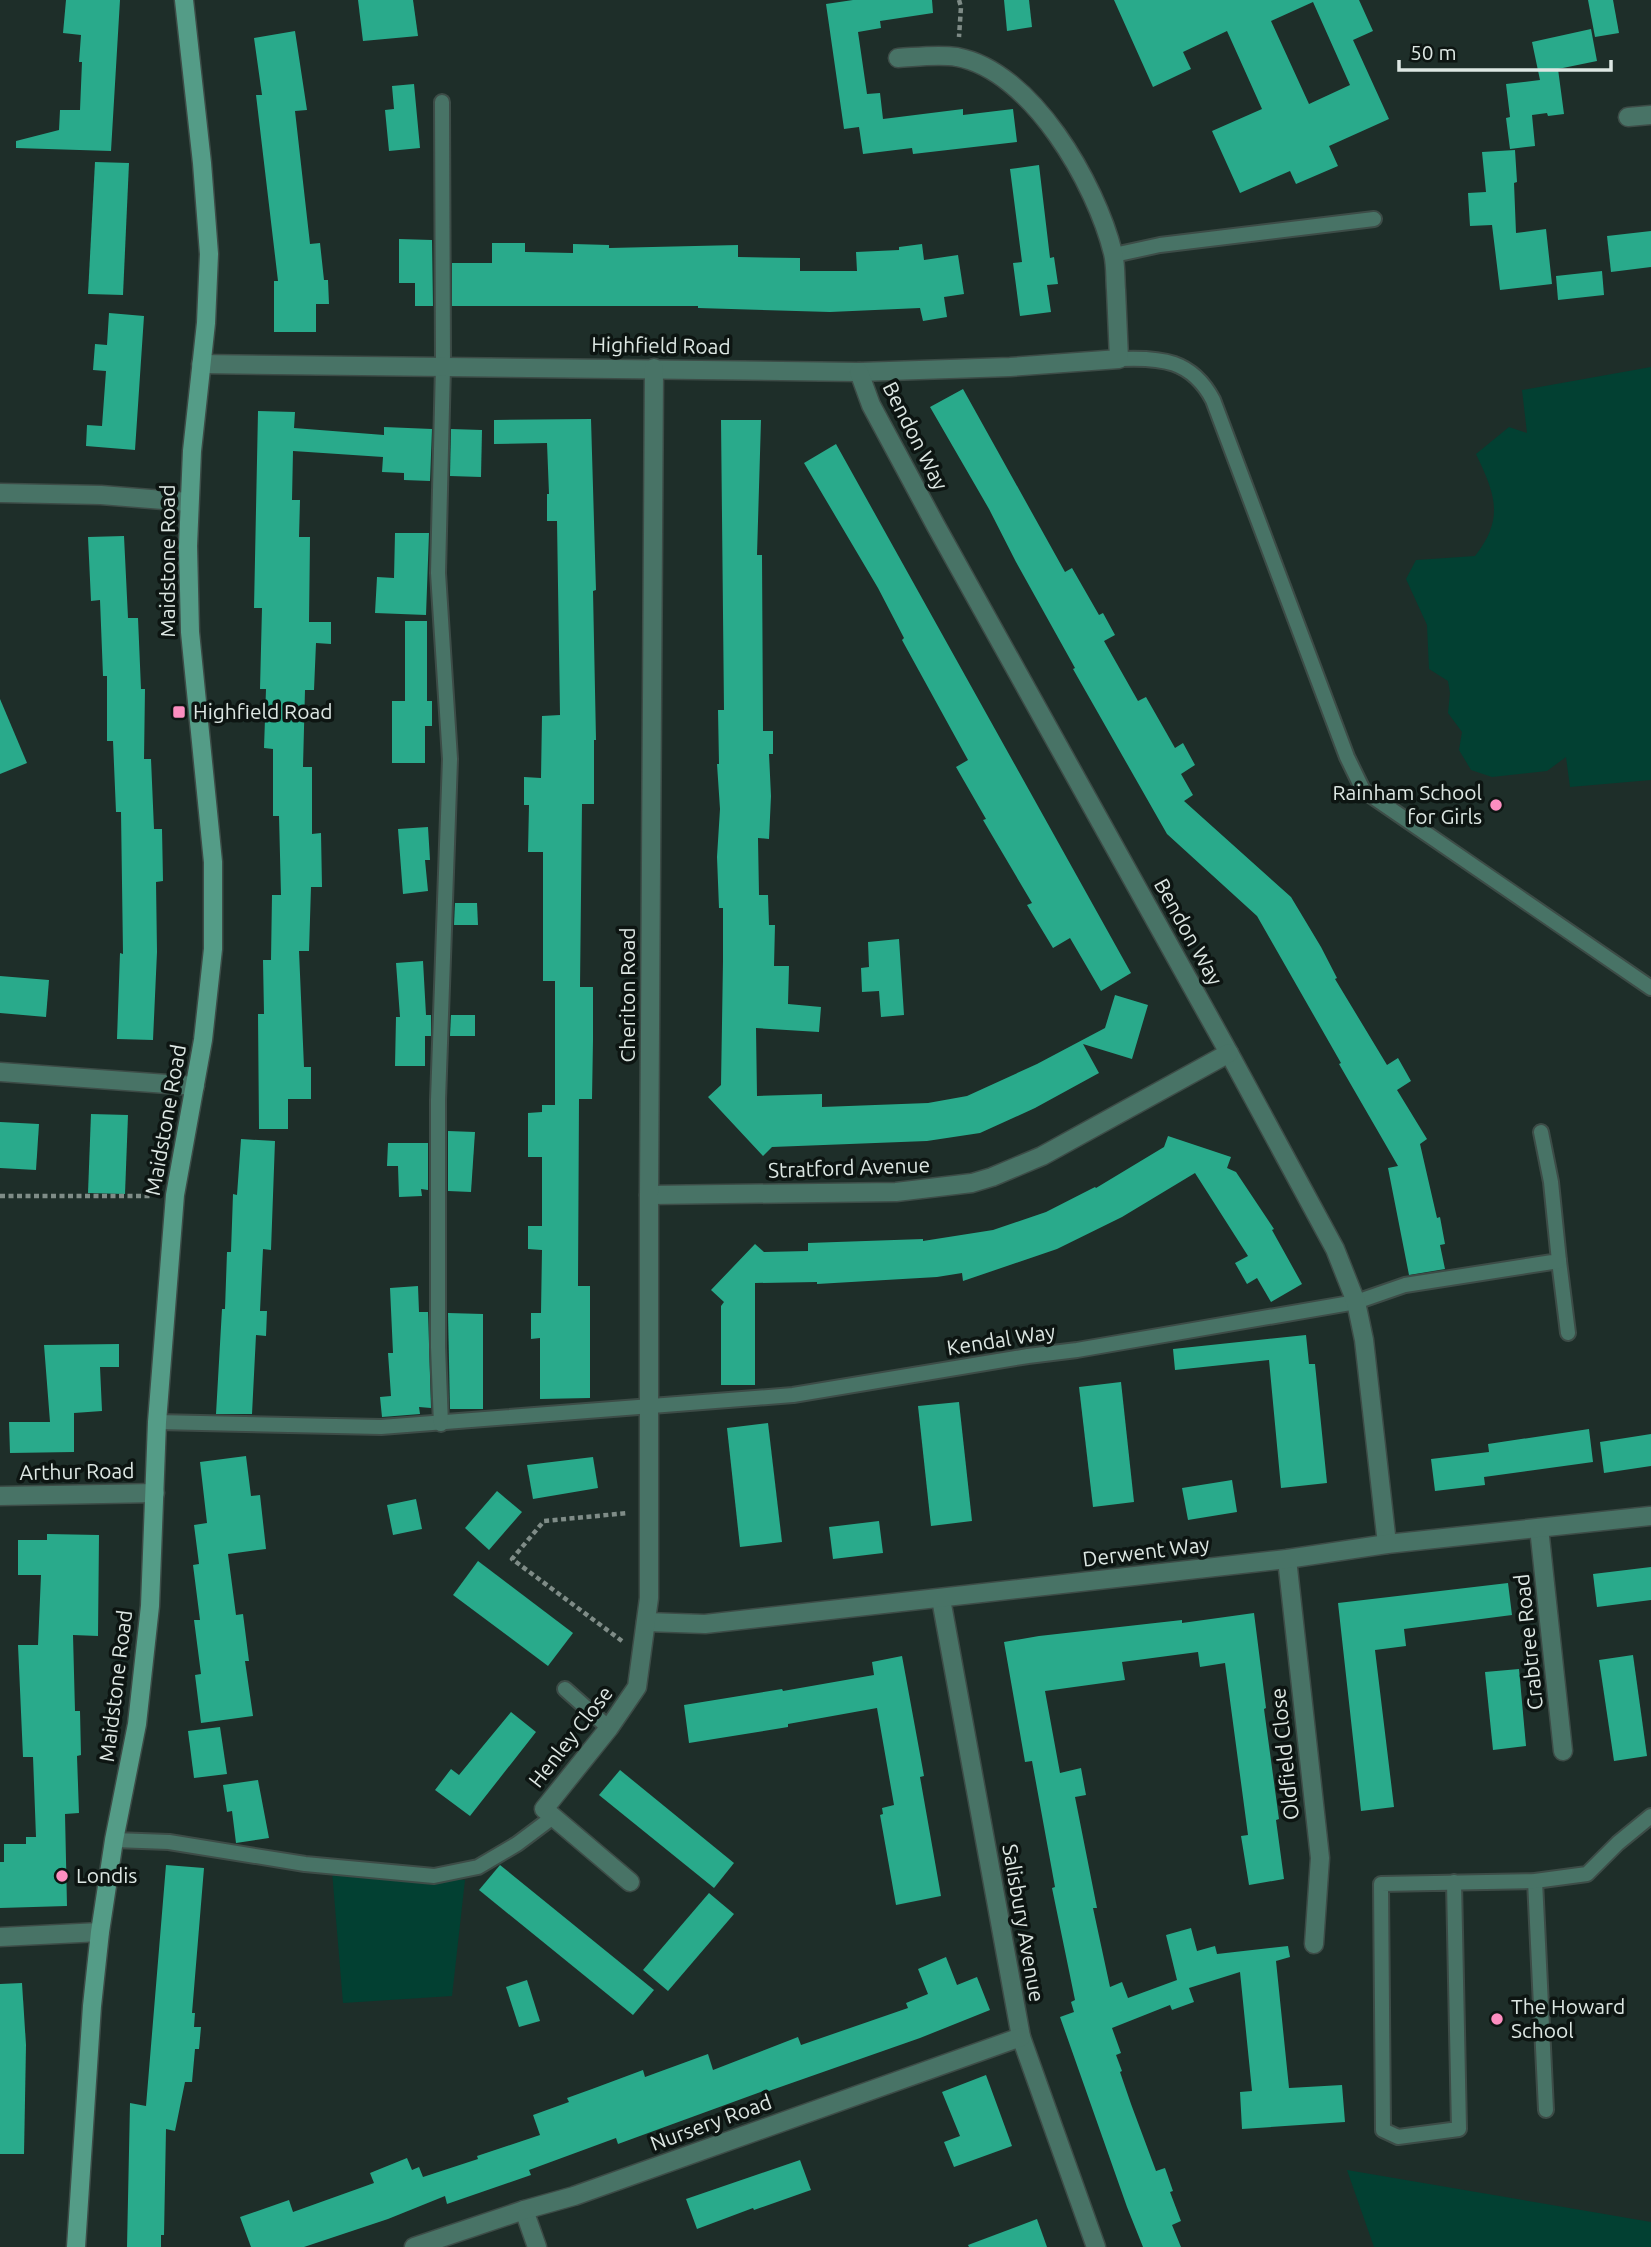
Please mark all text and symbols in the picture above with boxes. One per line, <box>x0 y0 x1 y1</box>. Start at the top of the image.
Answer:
scale bar <box>1399 28 1611 72</box>
text: 50 m <box>1410 40 1457 64</box>
street label: Highfield Road <box>591 332 731 358</box>
street label: Bendon Way <box>878 377 953 494</box>
street label: Maidstone Road <box>155 485 179 637</box>
place label: Highfield Road <box>193 699 333 723</box>
marker: Highfield Road <box>171 704 187 720</box>
place label: Rainham School for Girls <box>1333 780 1482 828</box>
marker: Rainham School for Girls <box>1488 797 1504 813</box>
street label: Bendon Way <box>1150 874 1228 989</box>
street label: Cheriton Road <box>615 927 639 1063</box>
street label: Maidstone Road <box>140 1042 190 1197</box>
street label: Stratford Avenue <box>767 1152 930 1182</box>
street label: Kendal Way <box>945 1319 1057 1359</box>
street label: Arthur Road <box>19 1458 135 1484</box>
street label: Derwent Way <box>1081 1531 1211 1571</box>
street label: Crabtree Road <box>1509 1573 1547 1711</box>
street label: Maidstone Road <box>94 1609 136 1763</box>
street label: Henley Close <box>523 1681 617 1792</box>
street label: Oldfield Close <box>1265 1687 1303 1821</box>
street label: Salisbury Avenue <box>998 1842 1050 2004</box>
place label: Londis <box>76 1863 137 1887</box>
marker: Londis <box>54 1868 70 1884</box>
place label: The Howard School <box>1511 1994 1625 2042</box>
marker: The Howard School <box>1489 2011 1505 2027</box>
street label: Nursery Road <box>647 2089 775 2155</box>

